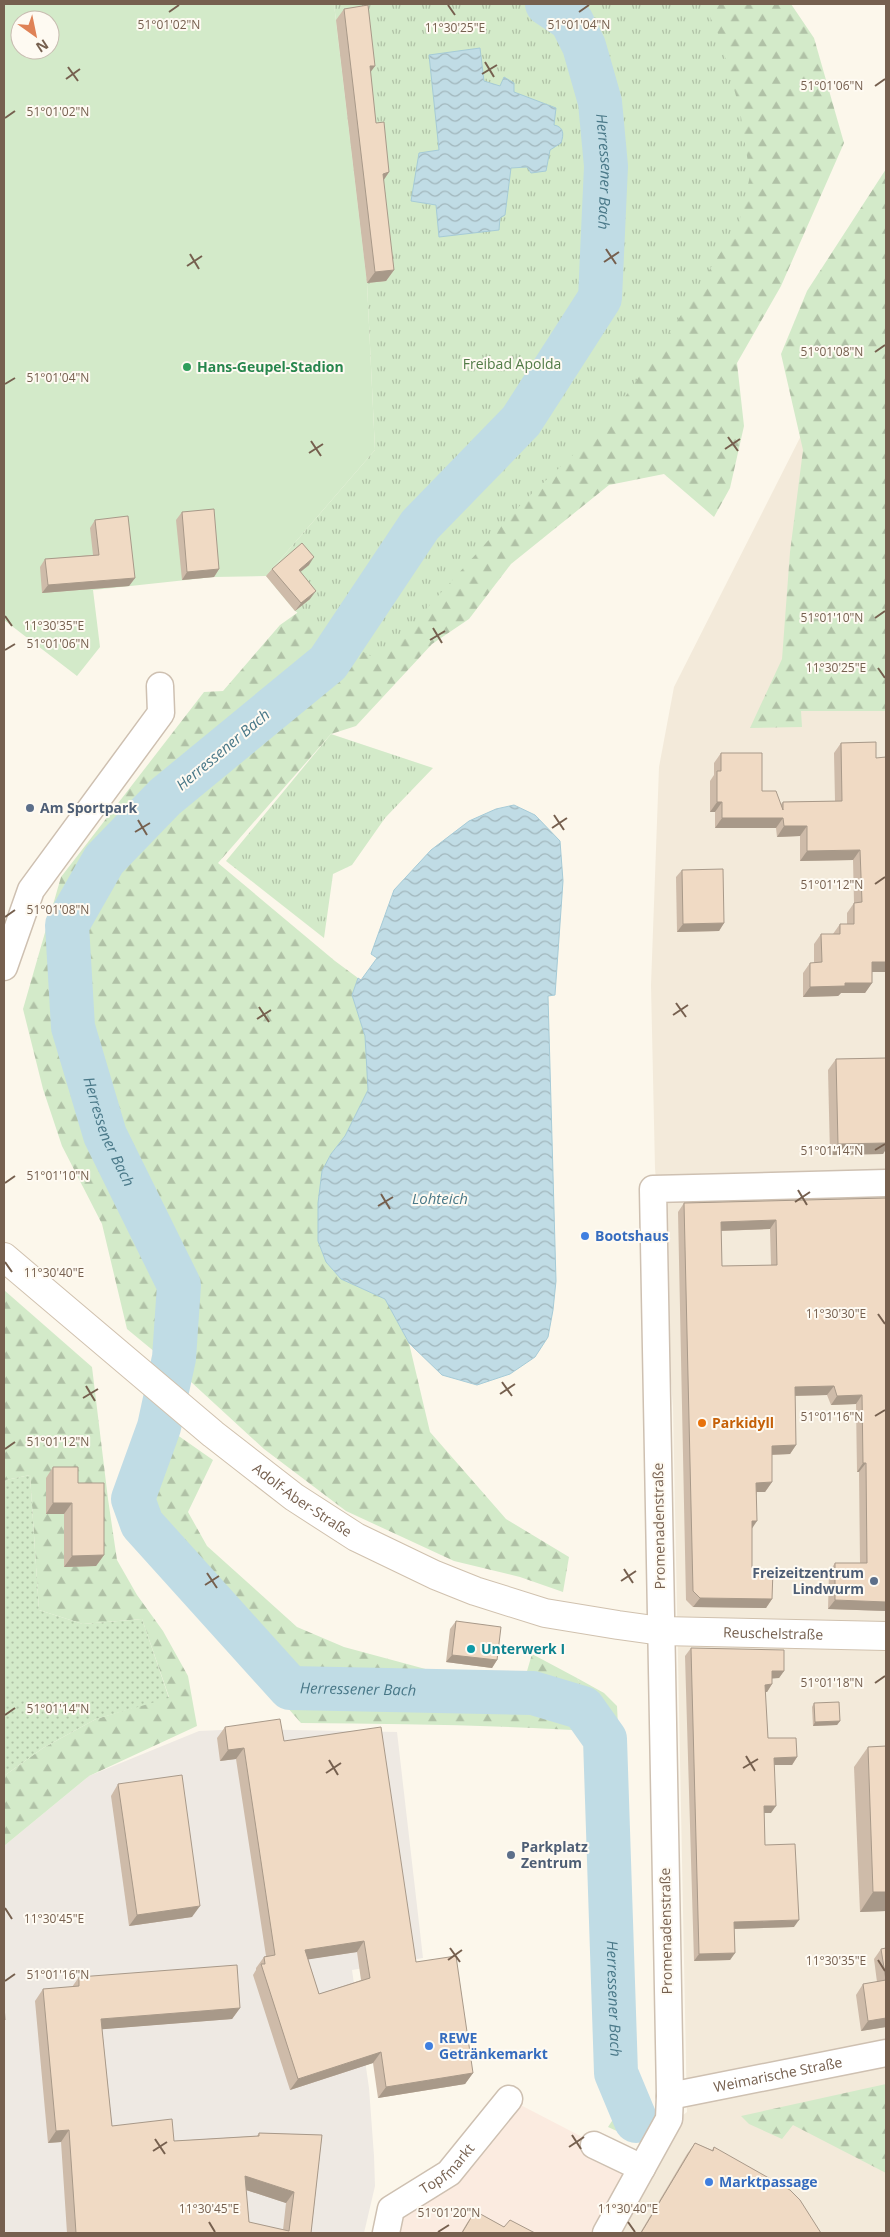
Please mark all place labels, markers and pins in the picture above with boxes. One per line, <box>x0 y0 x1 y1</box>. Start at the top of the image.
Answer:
place label: Hans-Geupel-Stadion <box>197 357 344 376</box>
marker: Hans-Geupel-Stadion <box>181 361 193 373</box>
place label: Am Sportpark <box>40 798 137 817</box>
marker: Am Sportpark <box>24 802 36 814</box>
place label: Bootshaus <box>595 1226 669 1245</box>
marker: Bootshaus <box>579 1230 591 1242</box>
place label: Parkidyll <box>712 1413 774 1432</box>
marker: Parkidyll <box>696 1417 708 1429</box>
place label: Freizeitzentrum Lindwurm <box>752 1563 864 1598</box>
marker: Freizeitzentrum Lindwurm <box>868 1575 880 1587</box>
place label: Unterwerk I <box>481 1639 565 1658</box>
marker: Unterwerk I <box>465 1643 477 1655</box>
place label: Parkplatz Zentrum <box>521 1837 588 1872</box>
marker: Parkplatz Zentrum <box>505 1849 517 1861</box>
place label: REWE Getränkemarkt <box>439 2028 548 2063</box>
marker: REWE Getränkemarkt <box>423 2040 435 2052</box>
place label: Marktpassage <box>719 2172 818 2191</box>
marker: Marktpassage <box>703 2176 715 2188</box>

